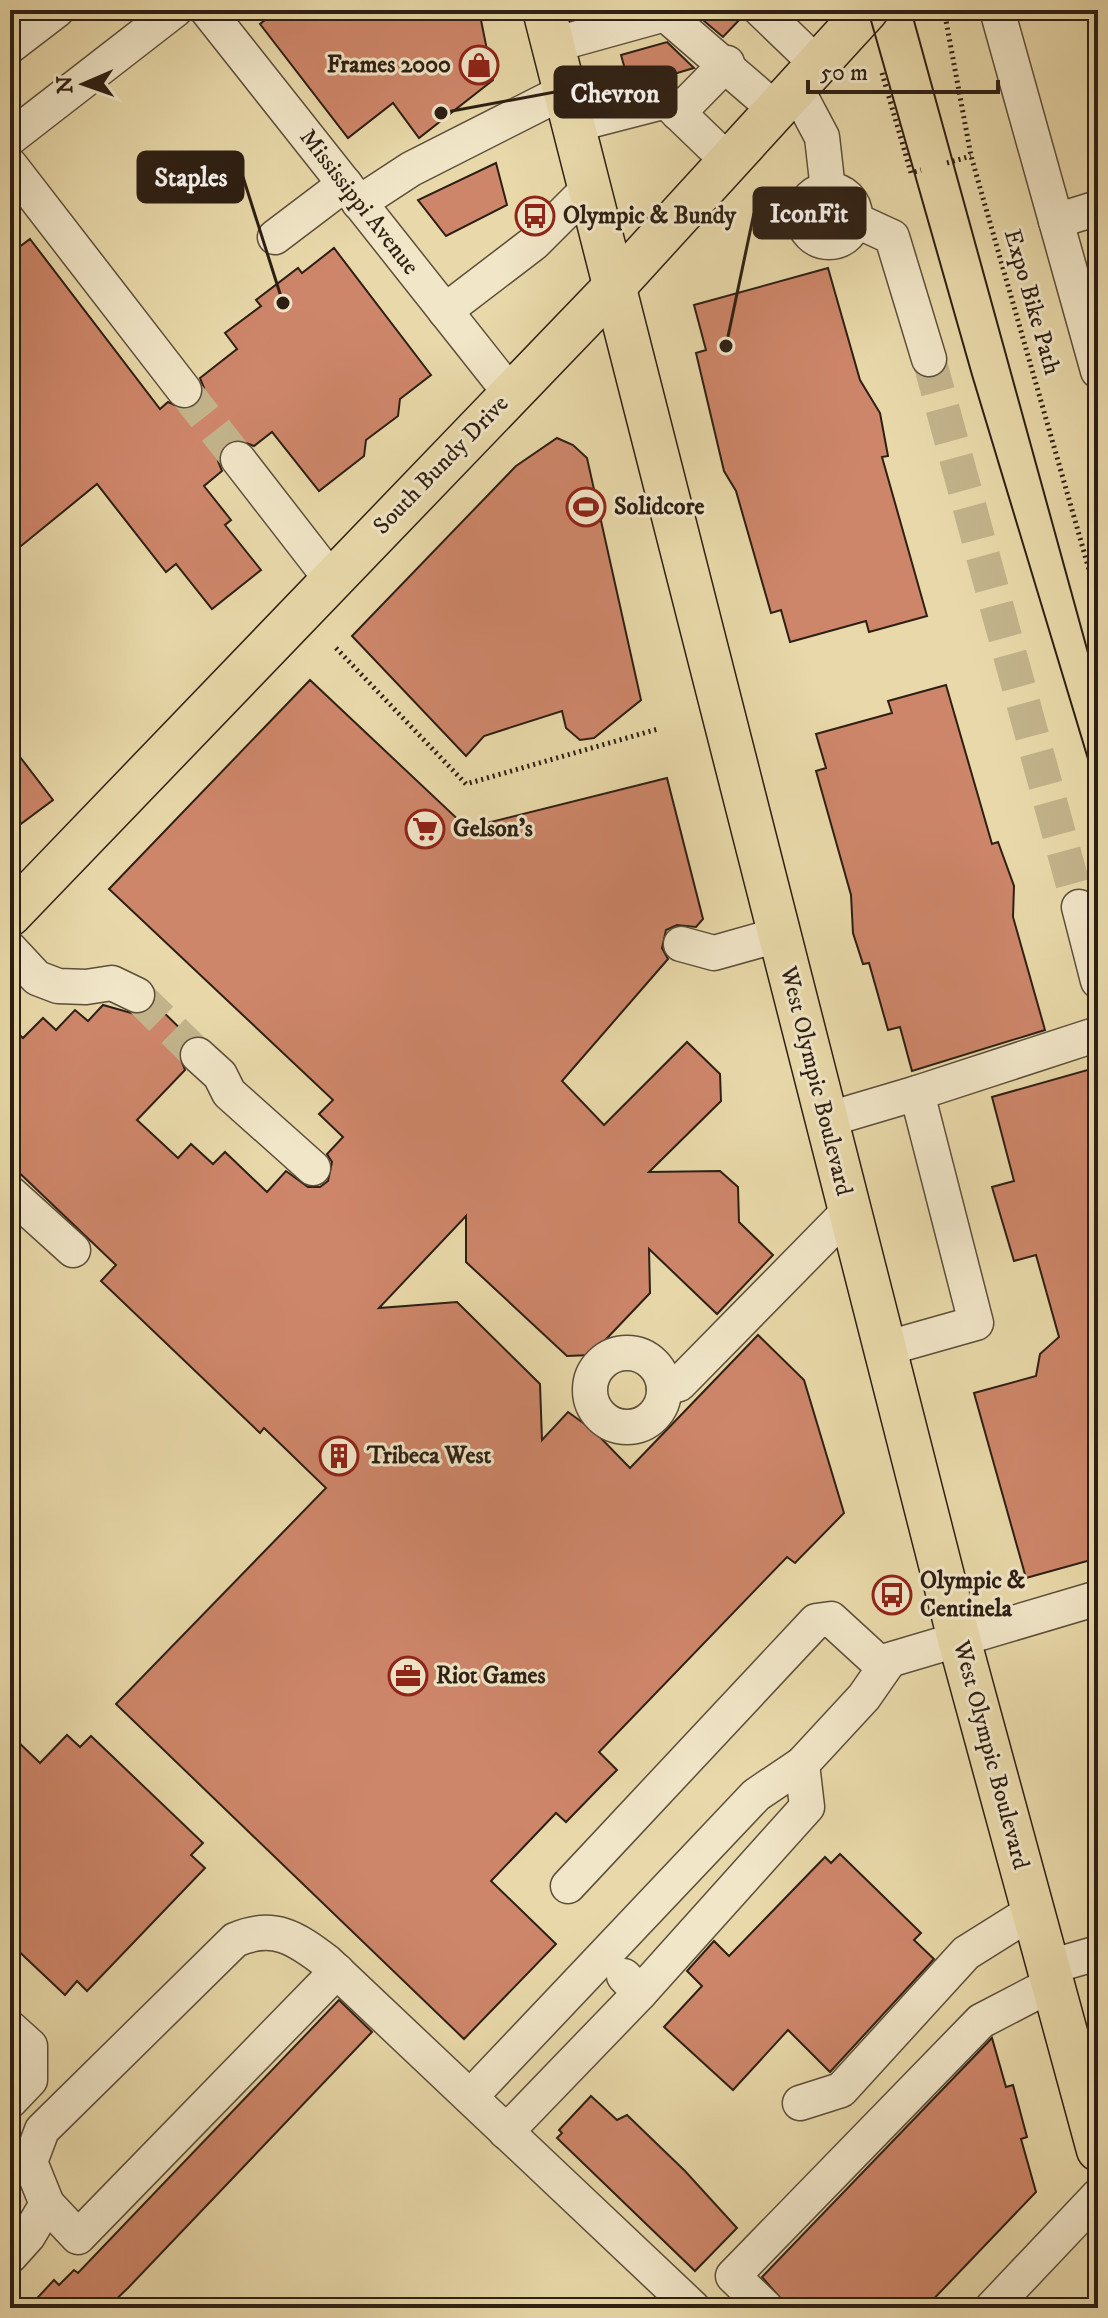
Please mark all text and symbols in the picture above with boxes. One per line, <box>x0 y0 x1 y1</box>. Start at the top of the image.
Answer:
north arrow <box>44 44 124 124</box>
shop icon: Frames 2000 <box>458 44 500 86</box>
scale bar <box>808 44 998 94</box>
place label: Frames 2000 <box>327 50 451 80</box>
text: 50 m <box>820 58 868 88</box>
callout: Chevron <box>555 67 676 117</box>
text: N <box>52 75 79 94</box>
text: Chevron <box>571 78 660 111</box>
street label: Mississippi Avenue <box>293 123 425 281</box>
callout: Staples <box>138 152 243 202</box>
text: Staples <box>154 162 228 195</box>
callout: IconFit <box>754 188 865 238</box>
bus stop icon: Olympic & Bundy <box>514 195 556 237</box>
text: IconFit <box>770 198 849 231</box>
place label: Olympic & Bundy <box>563 201 737 231</box>
street label: Expo Bike Path <box>997 226 1067 379</box>
street label: South Bundy Drive <box>367 389 515 541</box>
sports icon: Solidcore <box>565 486 607 528</box>
place label: Solidcore <box>614 492 704 522</box>
supermarket icon: Gelson's <box>404 808 446 850</box>
place label: Gelson's <box>453 814 533 844</box>
street label: West Olympic Boulevard <box>773 962 859 1199</box>
building icon: Tribeca West <box>318 1435 360 1477</box>
place label: Tribeca West <box>366 1441 491 1471</box>
place label: Olympic & Centinela <box>920 1566 1026 1624</box>
bus stop icon: Olympic & Centinela <box>871 1574 913 1616</box>
street label: West Olympic Boulevard <box>946 1636 1036 1873</box>
office icon: Riot Games <box>387 1655 429 1697</box>
place label: Riot Games <box>436 1661 546 1691</box>

